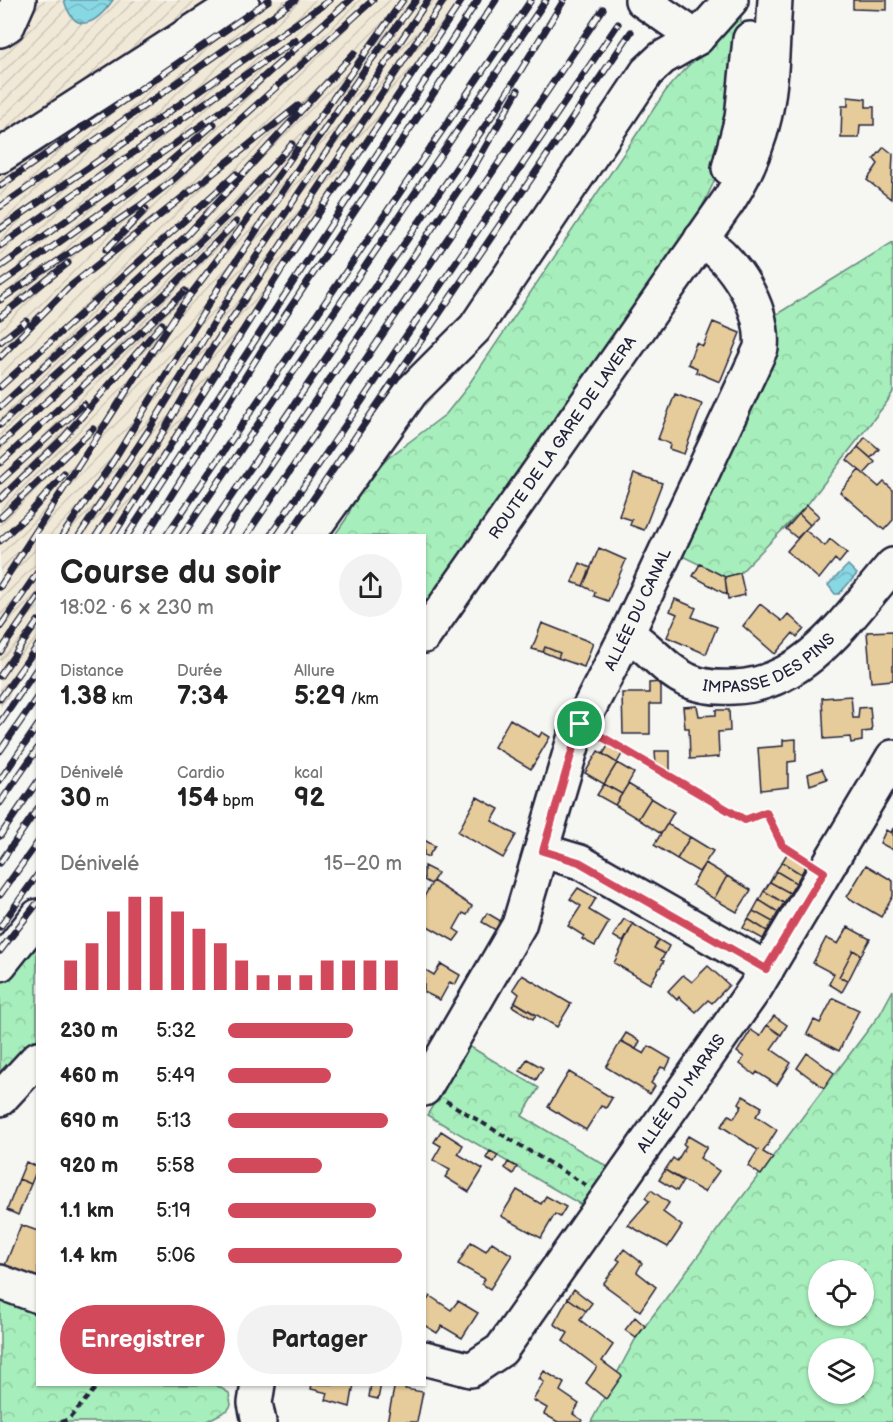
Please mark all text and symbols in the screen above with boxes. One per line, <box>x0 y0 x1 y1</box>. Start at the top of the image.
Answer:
street label: ROUTE DE LA GARE DE LAVERA <box>485 332 640 543</box>
street label: ALLÉE DU CANAL <box>600 545 676 674</box>
text: Course du soir <box>60 553 281 593</box>
button: share <box>339 554 402 617</box>
text: 18:02 · 6 × 230 m <box>60 596 214 620</box>
street label: IMPASSE DES PINS <box>701 629 839 697</box>
text: Distance <box>60 662 124 681</box>
text: Durée <box>177 662 222 681</box>
text: Allure <box>294 662 335 681</box>
text: 1.38 <box>60 681 107 712</box>
text: 7:34 <box>177 681 228 712</box>
text: 5:29 <box>294 681 346 712</box>
text: km <box>107 690 133 709</box>
text: /km <box>346 690 379 709</box>
pin <box>554 698 605 749</box>
icon: arrive <box>563 707 596 740</box>
text: Dénivelé <box>60 764 123 783</box>
text: Cardio <box>177 764 225 783</box>
text: kcal <box>294 764 323 783</box>
text: 30 <box>60 783 91 814</box>
text: 154 <box>177 783 218 814</box>
text: 92 <box>294 783 325 814</box>
text: m <box>91 792 109 811</box>
text: bpm <box>218 792 254 811</box>
text: Dénivelé <box>60 852 139 876</box>
text: 15–20 m <box>324 852 402 876</box>
text: 230 m <box>60 1019 118 1043</box>
text: 5:32 <box>156 1019 196 1043</box>
street label: ALLÉE DU MARAIS <box>633 1031 729 1156</box>
text: 460 m <box>60 1064 119 1088</box>
text: 5:49 <box>156 1064 195 1088</box>
text: 690 m <box>60 1109 119 1133</box>
text: 5:13 <box>156 1109 192 1133</box>
text: 920 m <box>60 1154 118 1178</box>
text: 5:58 <box>156 1154 195 1178</box>
text: 1.1 km <box>60 1199 114 1223</box>
text: 5:19 <box>156 1199 191 1223</box>
text: 1.4 km <box>60 1244 118 1268</box>
text: 5:06 <box>156 1244 195 1268</box>
map controls <box>808 1260 874 1404</box>
button: locate <box>808 1260 874 1326</box>
button: Enregistrer <box>60 1305 225 1374</box>
button: Partager <box>237 1305 402 1374</box>
button: layers <box>808 1338 874 1404</box>

